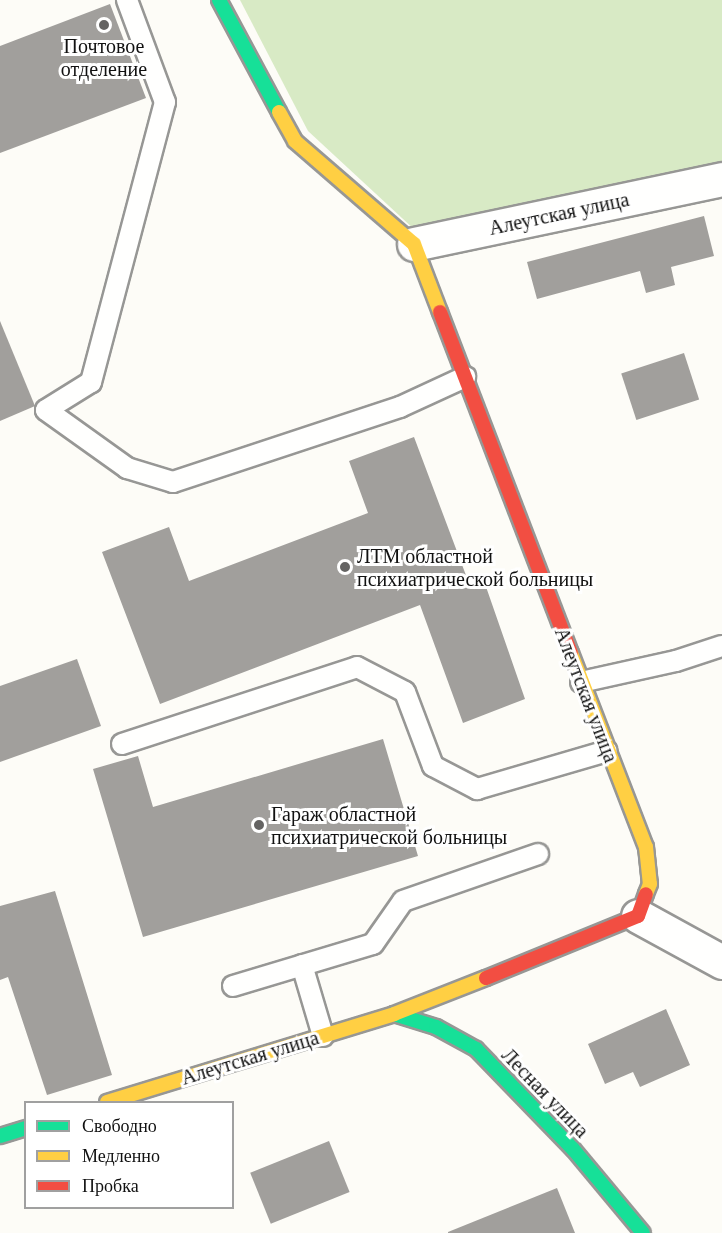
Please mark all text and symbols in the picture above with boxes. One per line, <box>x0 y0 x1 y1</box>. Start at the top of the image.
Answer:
marker: Почтовое отделение <box>97 18 111 32</box>
place label: Почтовое отделение <box>61 35 147 82</box>
street label: Алеутская улица <box>487 187 631 241</box>
place label: ЛТМ областной психиатрической больницы <box>357 544 593 591</box>
marker: ЛТМ областной психиатрической больницы <box>338 560 352 574</box>
street label: Алеутская улица <box>549 624 623 766</box>
place label: Гараж областной психиатрической больницы <box>271 802 507 849</box>
marker: Гараж областной психиатрической больницы <box>252 818 266 832</box>
street label: Алеутская улица <box>178 1026 322 1090</box>
street label: Лесная улица <box>496 1043 594 1143</box>
legend <box>24 1101 234 1209</box>
text: Свободно <box>82 1116 157 1136</box>
text: Медленно <box>82 1146 160 1166</box>
text: Пробка <box>82 1176 139 1196</box>

